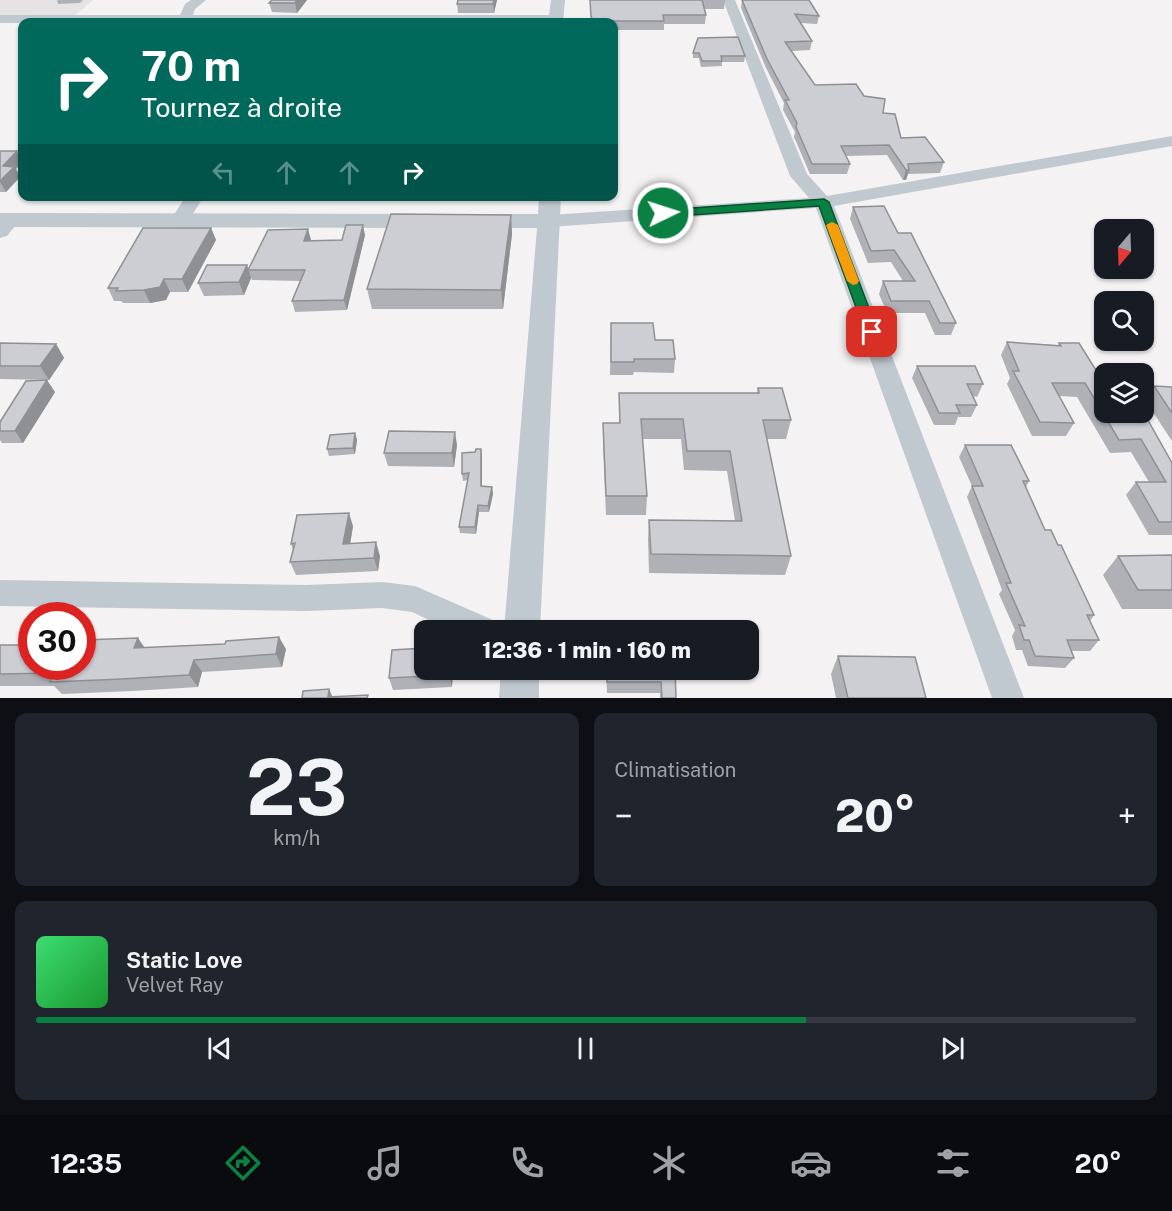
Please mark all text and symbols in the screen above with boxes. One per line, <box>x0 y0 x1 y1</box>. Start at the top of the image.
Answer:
text: 70 m <box>141 41 241 90</box>
icon: right <box>42 42 120 120</box>
text: Tournez à droite <box>141 91 342 123</box>
icon: left <box>207 156 240 189</box>
icon: ahead <box>270 156 303 189</box>
icon: ahead <box>333 156 366 189</box>
icon: right <box>396 156 429 189</box>
position arrow <box>631 181 695 245</box>
north arrow <box>1094 219 1154 279</box>
map controls <box>1094 219 1154 423</box>
button: search <box>1094 291 1154 351</box>
pin <box>846 306 897 357</box>
icon: arrive <box>855 315 888 348</box>
button: layers <box>1094 363 1154 423</box>
speed limit sign: 30 <box>18 602 96 680</box>
text: 12:36 · 1 min · 160 m <box>482 637 691 663</box>
text: 23 <box>246 741 347 833</box>
text: Climatisation <box>615 758 736 782</box>
text: 20° <box>835 789 916 842</box>
text: − <box>615 797 633 835</box>
text: + <box>1118 797 1136 835</box>
text: km/h <box>273 826 320 850</box>
text: Static Love <box>126 947 243 973</box>
text: Velvet Ray <box>126 973 224 997</box>
icon: previous <box>203 1032 236 1065</box>
icon: pause <box>569 1032 602 1065</box>
icon: next <box>936 1032 969 1065</box>
icon: directions <box>222 1142 264 1184</box>
icon: music <box>364 1142 406 1184</box>
icon: phone <box>506 1142 548 1184</box>
icon: climate <box>648 1142 690 1184</box>
icon: car <box>790 1142 832 1184</box>
icon: filters <box>932 1142 974 1184</box>
text: 12:35 <box>50 1147 122 1179</box>
text: 20° <box>1075 1147 1122 1179</box>

